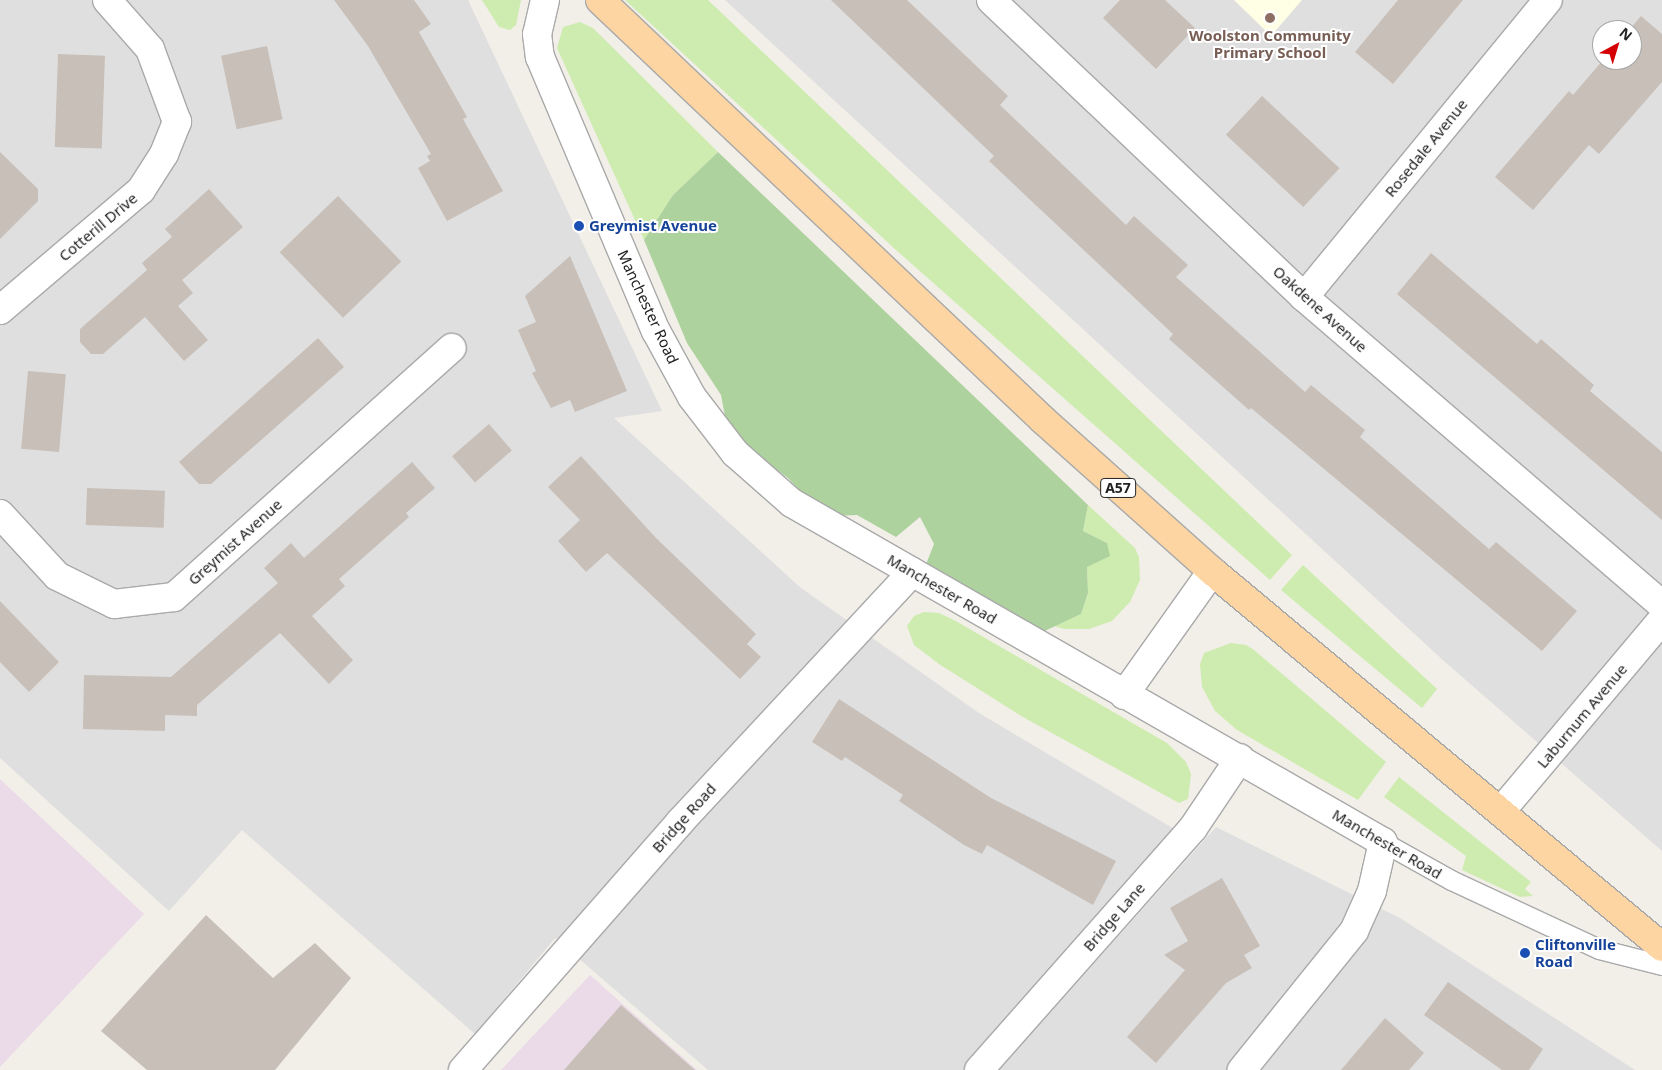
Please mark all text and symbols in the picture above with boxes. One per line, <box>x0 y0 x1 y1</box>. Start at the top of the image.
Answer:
marker: Woolston Community Primary School <box>1264 12 1276 24</box>
north arrow <box>1592 20 1642 70</box>
text: N <box>1616 23 1637 45</box>
place label: Woolston Community Primary School <box>1189 26 1351 61</box>
street label: Rosedale Avenue <box>1381 95 1471 201</box>
street label: Cotterill Drive <box>55 189 141 265</box>
place label: Greymist Avenue <box>589 217 717 235</box>
marker: Greymist Avenue <box>573 220 585 232</box>
street label: Manchester Road <box>614 247 682 367</box>
street label: Oakdene Avenue <box>1269 262 1371 356</box>
road number: A57 <box>1099 476 1137 499</box>
street label: Greymist Avenue <box>185 495 285 589</box>
street label: Manchester Road <box>884 550 1000 628</box>
street label: Laburnum Avenue <box>1533 660 1631 772</box>
street label: Bridge Road <box>648 780 720 856</box>
street label: Manchester Road <box>1329 805 1445 883</box>
street label: Bridge Lane <box>1079 879 1149 955</box>
place label: Cliftonville Road <box>1535 935 1616 970</box>
marker: Cliftonville Road <box>1519 947 1531 959</box>

